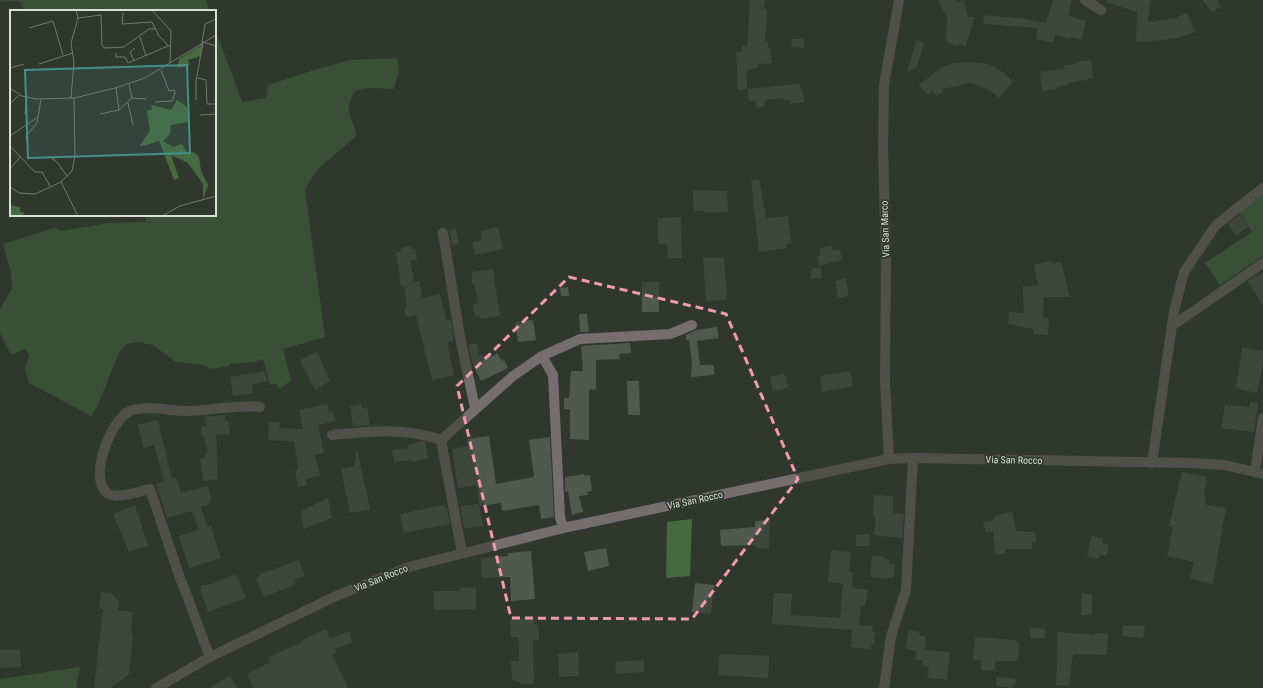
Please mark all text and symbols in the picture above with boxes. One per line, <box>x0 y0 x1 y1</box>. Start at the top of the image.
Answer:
inset map <box>10 10 216 216</box>
street label: Via San Marco <box>879 200 891 258</box>
street label: Via San Rocco <box>986 454 1042 466</box>
street label: Via San Rocco <box>666 489 724 511</box>
street label: Via San Rocco <box>353 562 409 594</box>

